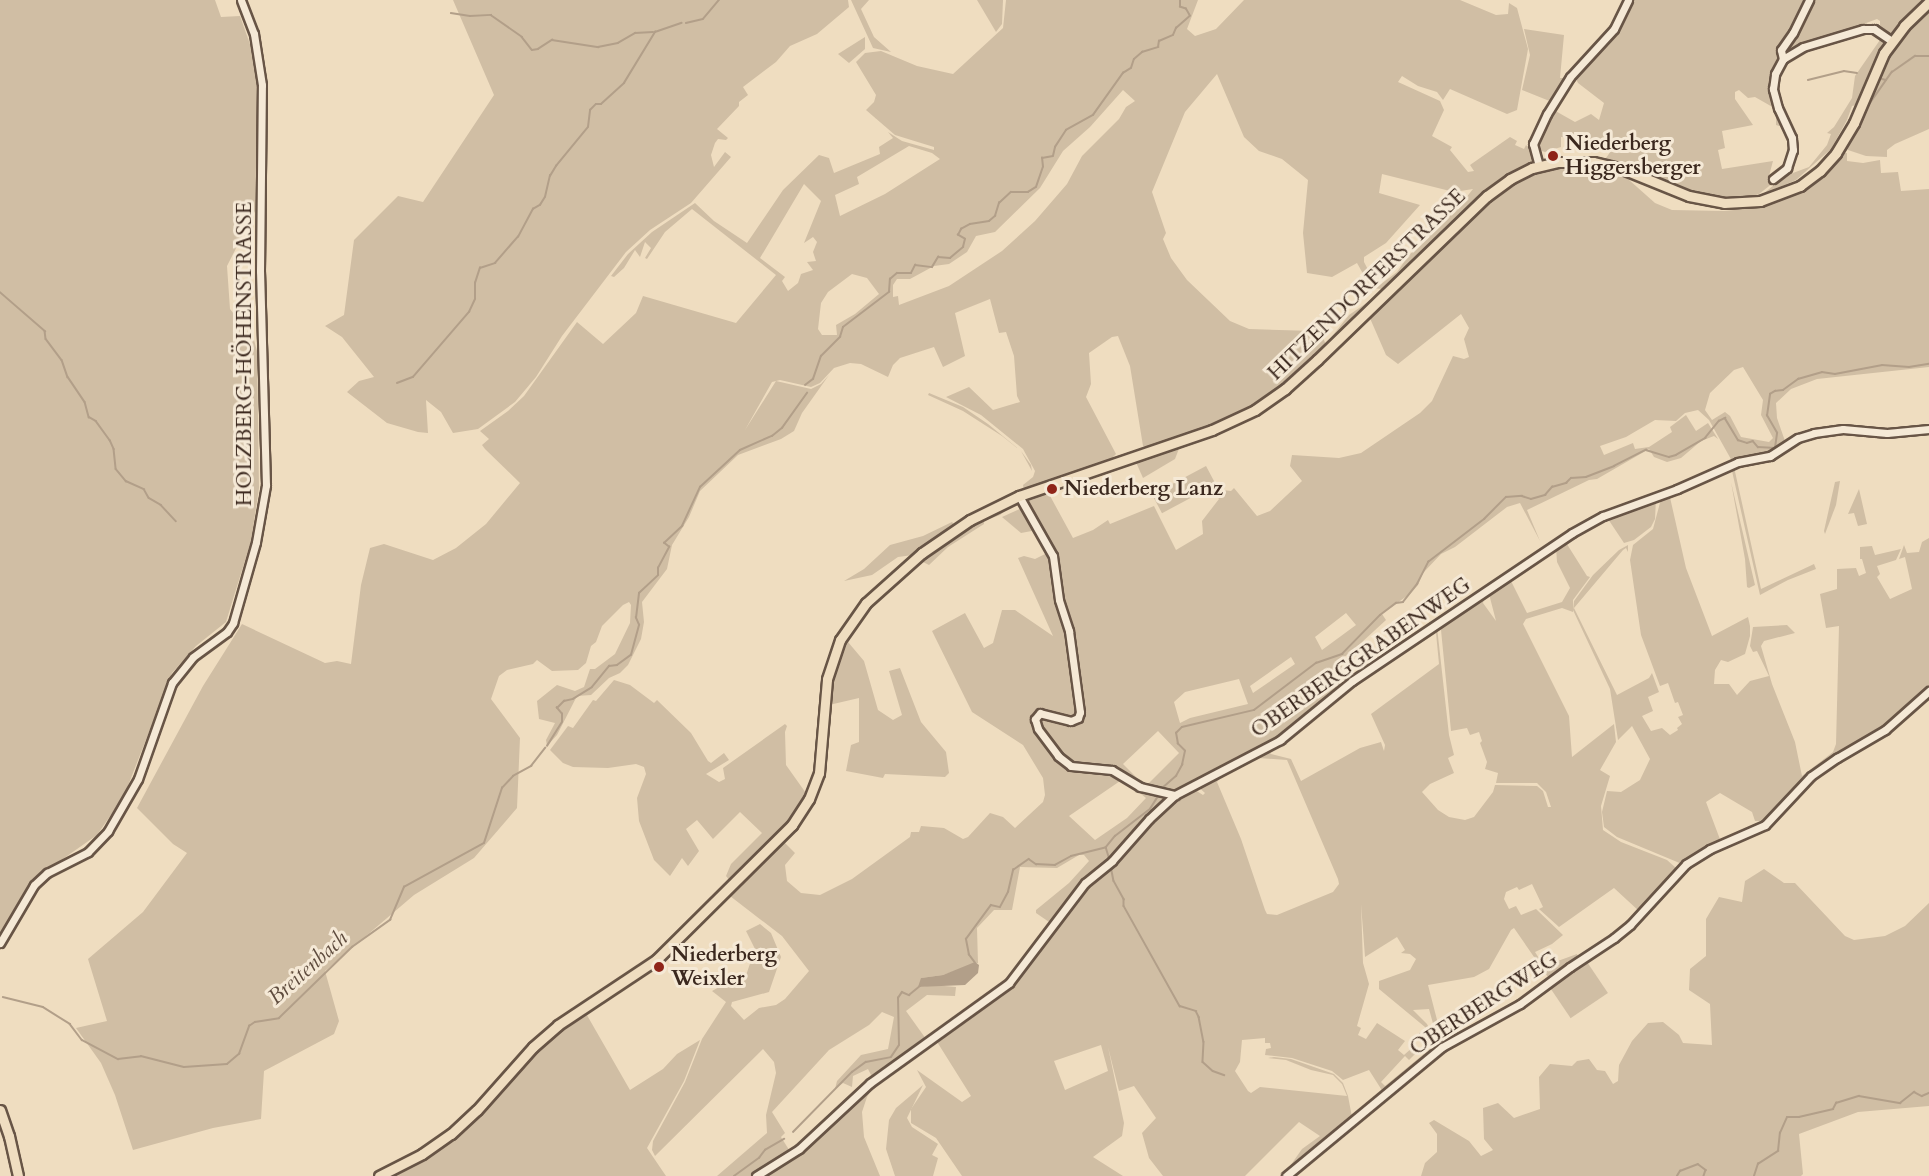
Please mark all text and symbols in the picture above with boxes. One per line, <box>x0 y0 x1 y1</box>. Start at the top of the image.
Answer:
place label: Niederberg Higgersberger <box>1565 131 1701 181</box>
marker: Niederberg Higgersberger <box>1546 149 1560 163</box>
street label: HITZENDORFERSTRASSE <box>1263 184 1471 386</box>
street label: HOLZBERG-HÖHENSTRASSE <box>232 202 258 506</box>
place label: Niederberg Lanz <box>1064 476 1223 502</box>
marker: Niederberg Lanz <box>1045 482 1059 496</box>
street label: OBERBERGGRABENWEG <box>1246 572 1476 744</box>
water label: Breitenbach <box>263 925 353 1011</box>
place label: Niederberg Weixler <box>671 942 777 992</box>
street label: OBERBERGWEG <box>1405 947 1563 1061</box>
marker: Niederberg Weixler <box>652 960 666 974</box>

